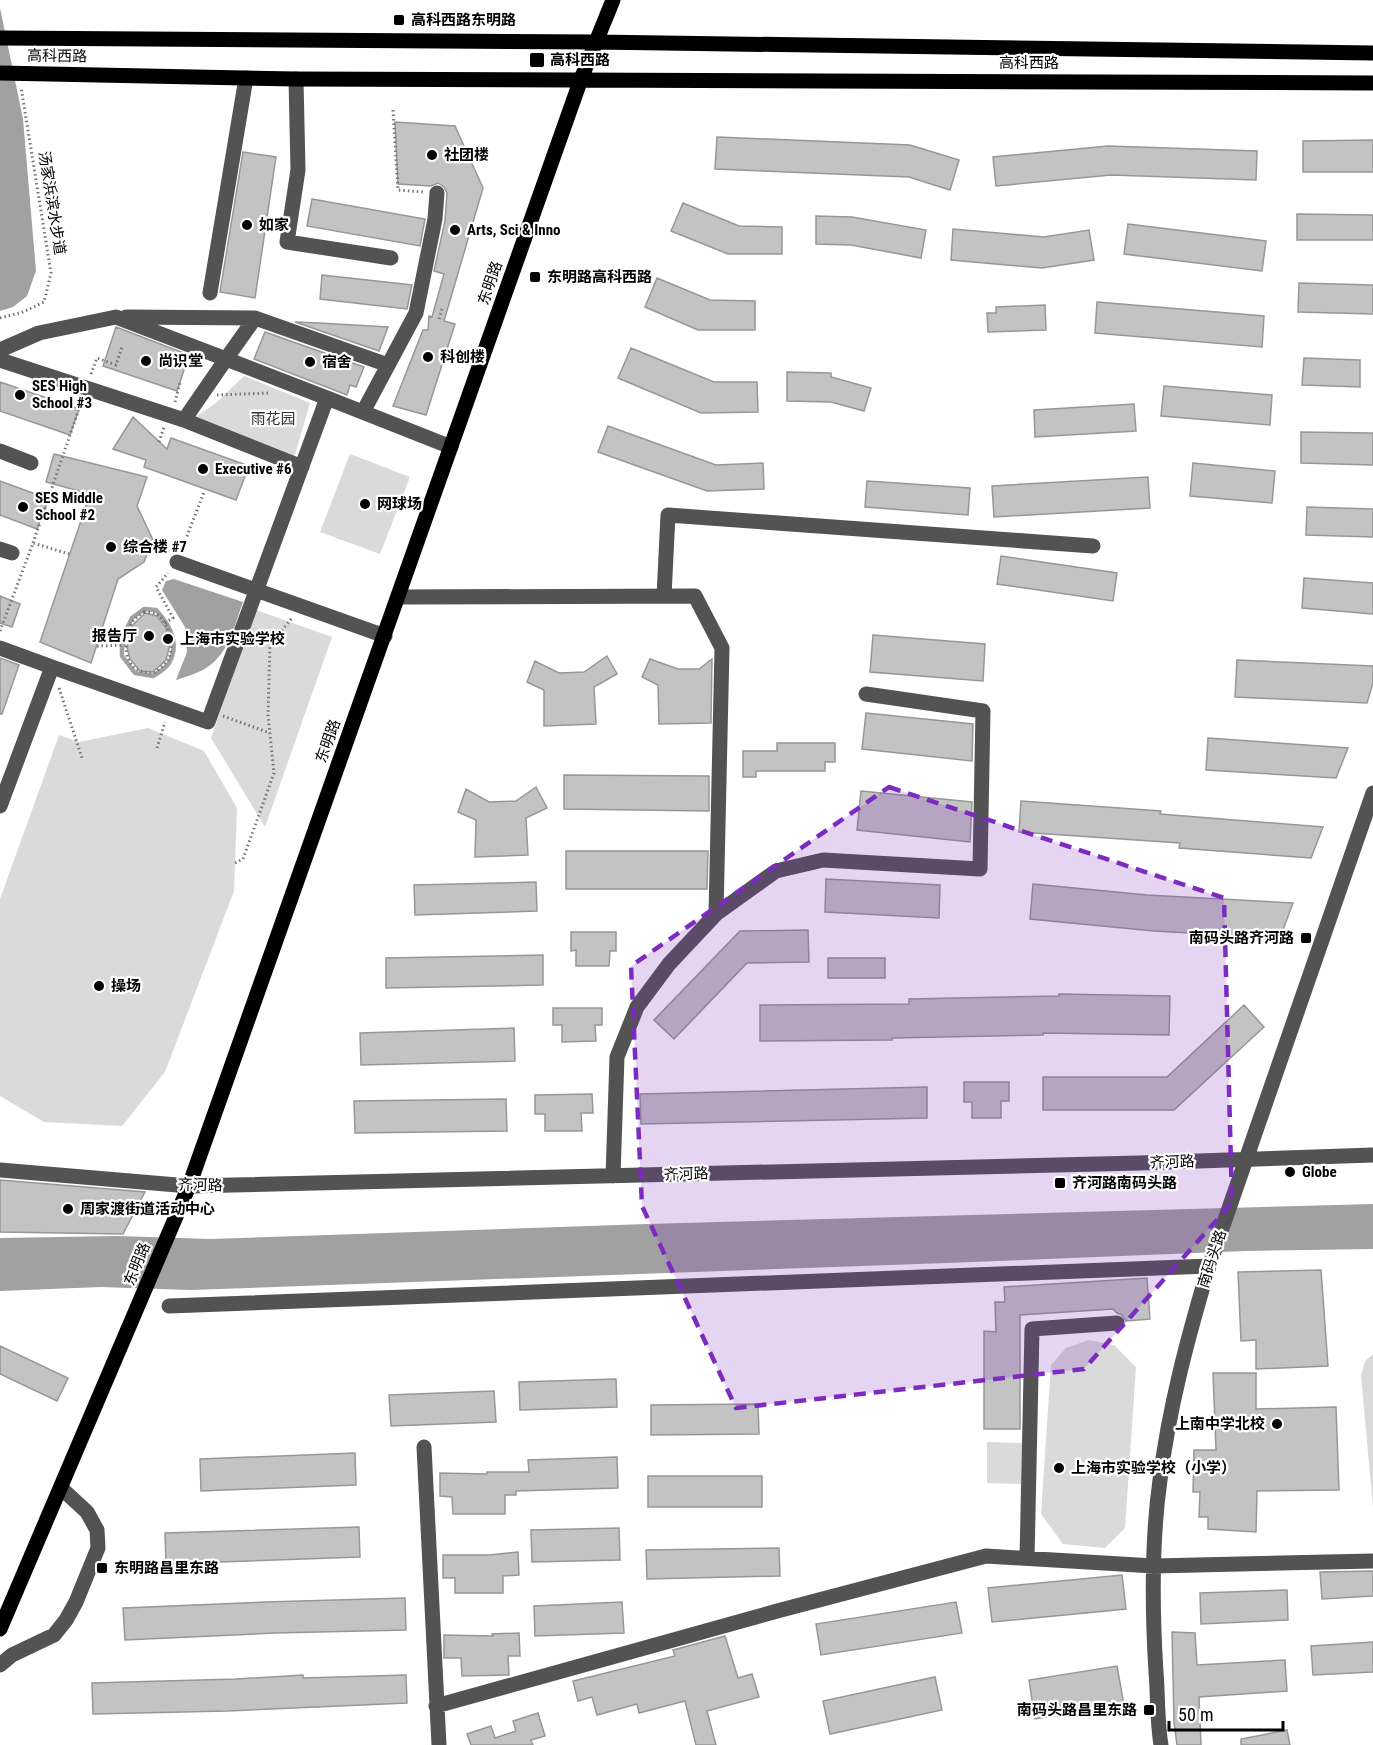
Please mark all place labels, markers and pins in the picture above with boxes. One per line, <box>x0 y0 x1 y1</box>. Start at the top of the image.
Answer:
place label: 高科西路东明路 <box>411 11 516 29</box>
marker: 高科西路东明路 <box>392 13 406 27</box>
marker: 高科西路 <box>528 51 546 69</box>
place label: 高科西路 <box>550 51 610 69</box>
place label: 社团楼 <box>444 146 489 164</box>
marker: 社团楼 <box>425 148 439 162</box>
place label: 如家 <box>259 216 289 234</box>
marker: 如家 <box>240 218 254 232</box>
place label: Arts, Sci & Inno <box>467 221 560 239</box>
marker: Arts, Sci & Inno <box>448 223 462 237</box>
place label: 东明路高科西路 <box>547 268 652 286</box>
marker: 东明路高科西路 <box>528 270 542 284</box>
place label: 科创楼 <box>440 348 485 366</box>
marker: 科创楼 <box>421 350 435 364</box>
place label: 尚识堂 <box>158 352 203 370</box>
place label: 宿舍 <box>322 353 352 371</box>
marker: 尚识堂 <box>139 354 153 368</box>
marker: 宿舍 <box>303 355 317 369</box>
place label: SES High School #3 <box>32 377 92 412</box>
marker: SES High School #3 <box>13 388 27 402</box>
place label: Executive #6 <box>215 460 292 478</box>
marker: Executive #6 <box>196 462 210 476</box>
place label: SES Middle School #2 <box>35 489 103 524</box>
place label: 网球场 <box>377 495 422 513</box>
marker: 网球场 <box>358 497 372 511</box>
marker: SES Middle School #2 <box>16 500 30 514</box>
place label: 综合楼 #7 <box>123 538 187 556</box>
marker: 综合楼 #7 <box>104 540 118 554</box>
place label: 报告厅 <box>92 627 137 645</box>
marker: 报告厅 <box>142 629 156 643</box>
place label: 上海市实验学校 <box>180 630 285 648</box>
marker: 上海市实验学校 <box>161 632 175 646</box>
place label: 南码头路齐河路 <box>1189 929 1294 947</box>
marker: 南码头路齐河路 <box>1299 931 1313 945</box>
place label: 操场 <box>111 977 141 995</box>
marker: 操场 <box>92 979 106 993</box>
place label: Globe <box>1302 1163 1337 1181</box>
marker: Globe <box>1283 1165 1297 1179</box>
place label: 齐河路南码头路 <box>1072 1174 1177 1192</box>
marker: 齐河路南码头路 <box>1053 1176 1067 1190</box>
place label: 周家渡街道活动中心 <box>80 1200 215 1218</box>
marker: 周家渡街道活动中心 <box>61 1202 75 1216</box>
place label: 上南中学北校 <box>1175 1415 1265 1433</box>
marker: 上南中学北校 <box>1270 1417 1284 1431</box>
place label: 上海市实验学校（小学） <box>1071 1459 1236 1477</box>
marker: 上海市实验学校（小学） <box>1052 1461 1066 1475</box>
place label: 东明路昌里东路 <box>114 1559 219 1577</box>
marker: 东明路昌里东路 <box>95 1561 109 1575</box>
place label: 南码头路昌里东路 <box>1017 1701 1137 1719</box>
marker: 南码头路昌里东路 <box>1142 1703 1156 1717</box>

